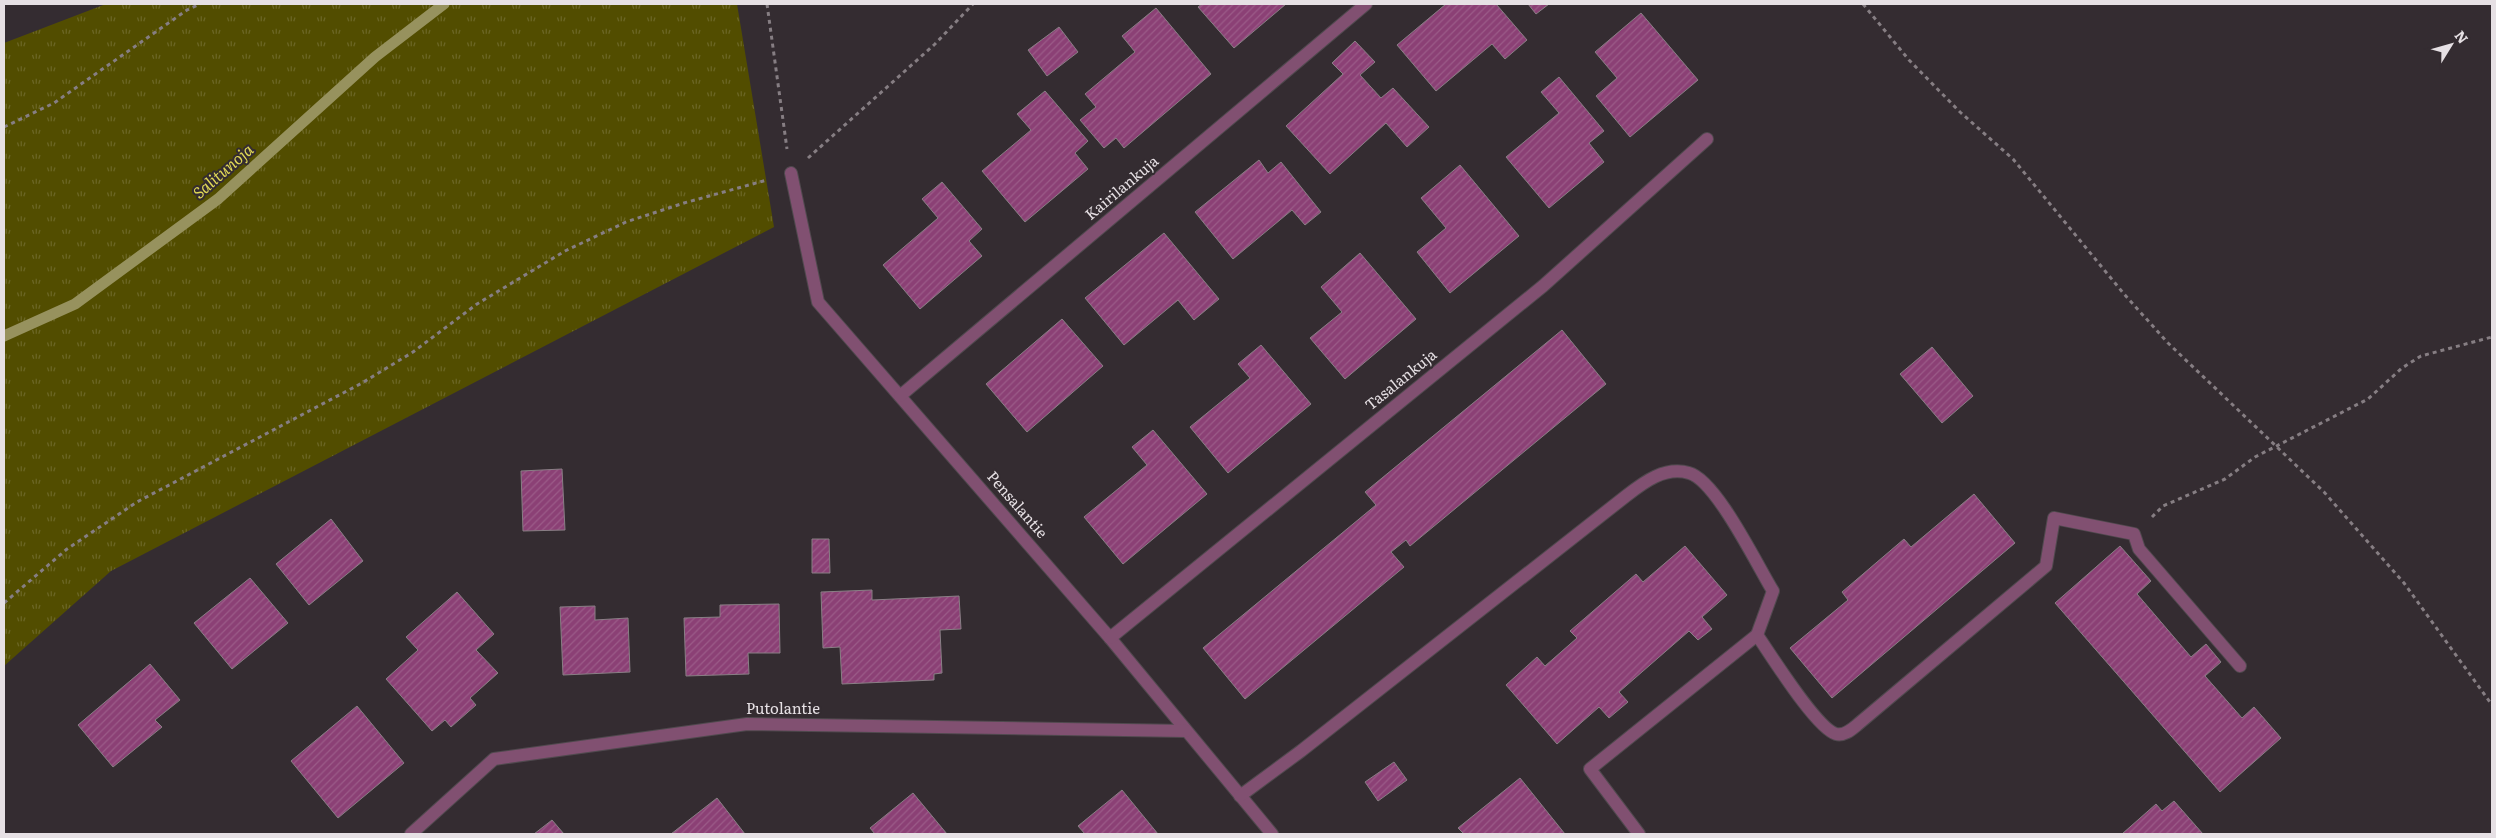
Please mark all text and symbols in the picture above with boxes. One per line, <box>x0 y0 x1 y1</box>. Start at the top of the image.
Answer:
north arrow <box>2426 20 2476 70</box>
text: N <box>2451 26 2474 47</box>
water label: Salitunoja <box>187 137 259 203</box>
street label: Kairilankuja <box>1079 148 1164 225</box>
street label: Tasalankuja <box>1359 342 1442 415</box>
street label: Pensalantie <box>982 465 1054 543</box>
street label: Putolantie <box>746 696 820 719</box>

